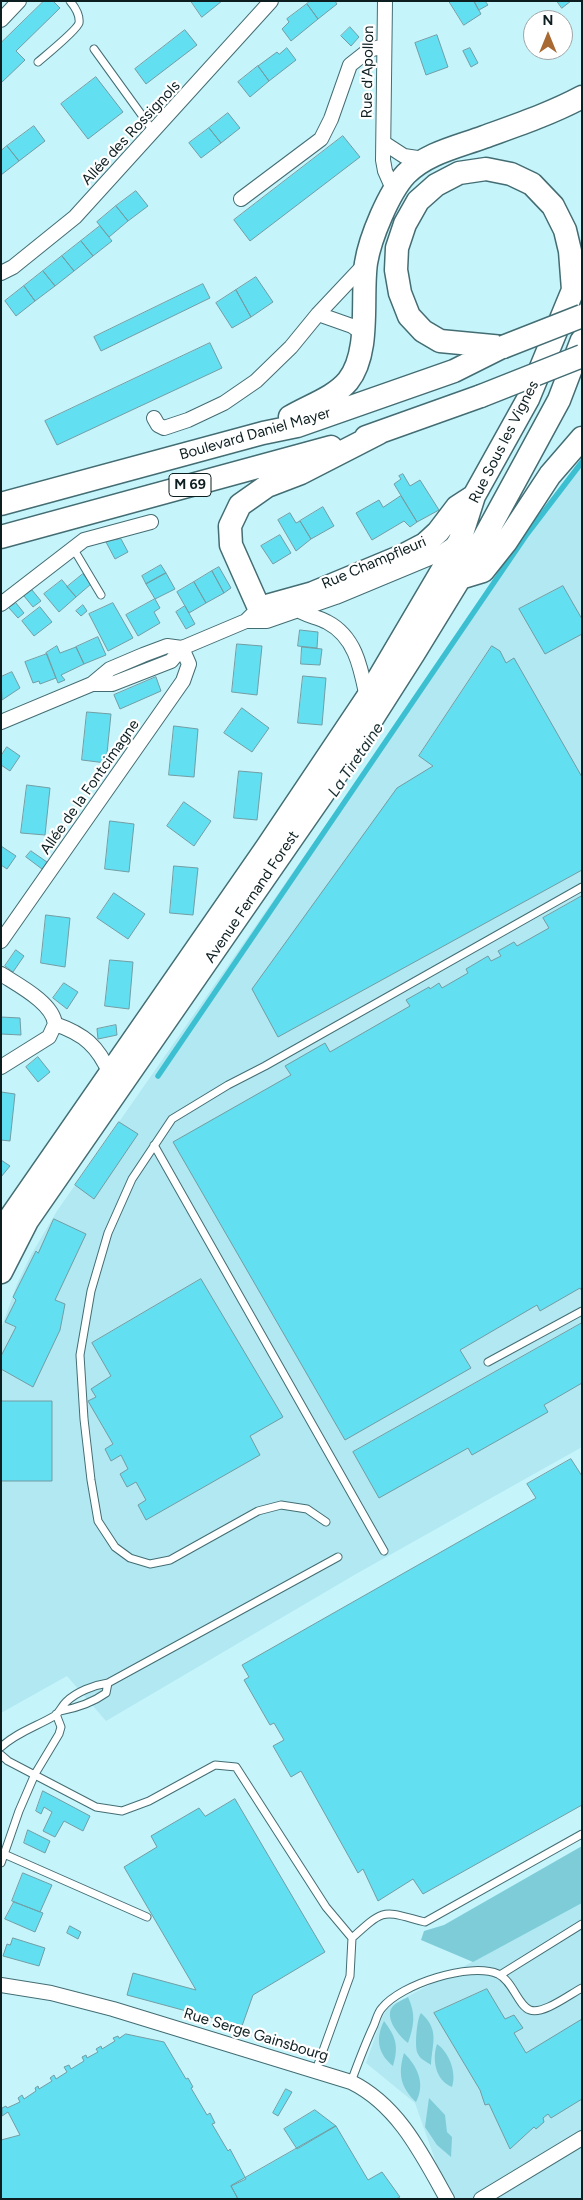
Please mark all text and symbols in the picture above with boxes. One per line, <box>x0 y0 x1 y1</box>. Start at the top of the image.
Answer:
north arrow <box>523 10 573 60</box>
text: N <box>543 12 553 29</box>
street label: Rue d'Apollon <box>358 25 378 119</box>
street label: Allée des Rossignols <box>78 77 184 189</box>
street label: Rue Sous les Vignes <box>465 378 543 506</box>
street label: Boulevard Daniel Mayer <box>177 404 333 464</box>
road number: M 69 <box>169 474 211 496</box>
street label: Rue Champfleuri <box>319 533 429 593</box>
street label: Allée de la Fontcimagne <box>37 716 143 858</box>
water label: La Tiretaine <box>324 719 388 801</box>
street label: Avenue Fernand Forest <box>201 828 303 966</box>
street label: Rue Serge Gainsbourg <box>181 2004 331 2066</box>

